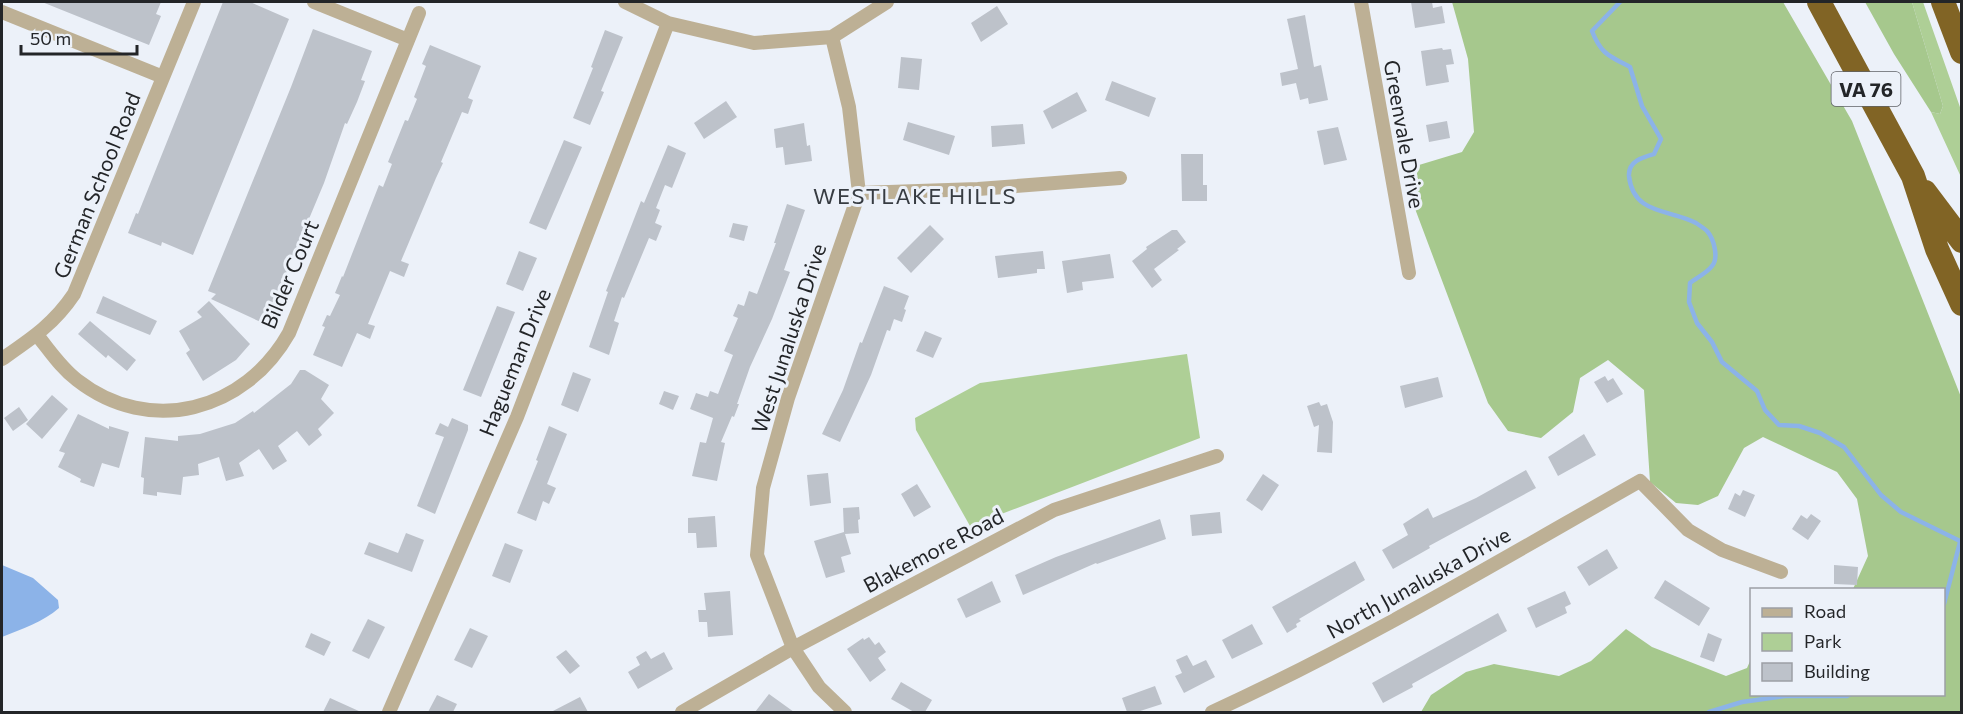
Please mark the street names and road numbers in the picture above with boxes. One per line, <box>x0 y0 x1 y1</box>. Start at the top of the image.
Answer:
street label: Greenvale Drive <box>1380 58 1430 210</box>
road number: VA 76 <box>1832 72 1900 106</box>
street label: German School Road <box>47 88 145 282</box>
street label: Bilder Court <box>255 216 323 332</box>
street label: West Junaluska Drive <box>746 240 830 436</box>
street label: Hagueman Drive <box>473 285 555 439</box>
street label: Blakemore Road <box>859 503 1007 597</box>
street label: North Junaluska Drive <box>1322 521 1514 643</box>

